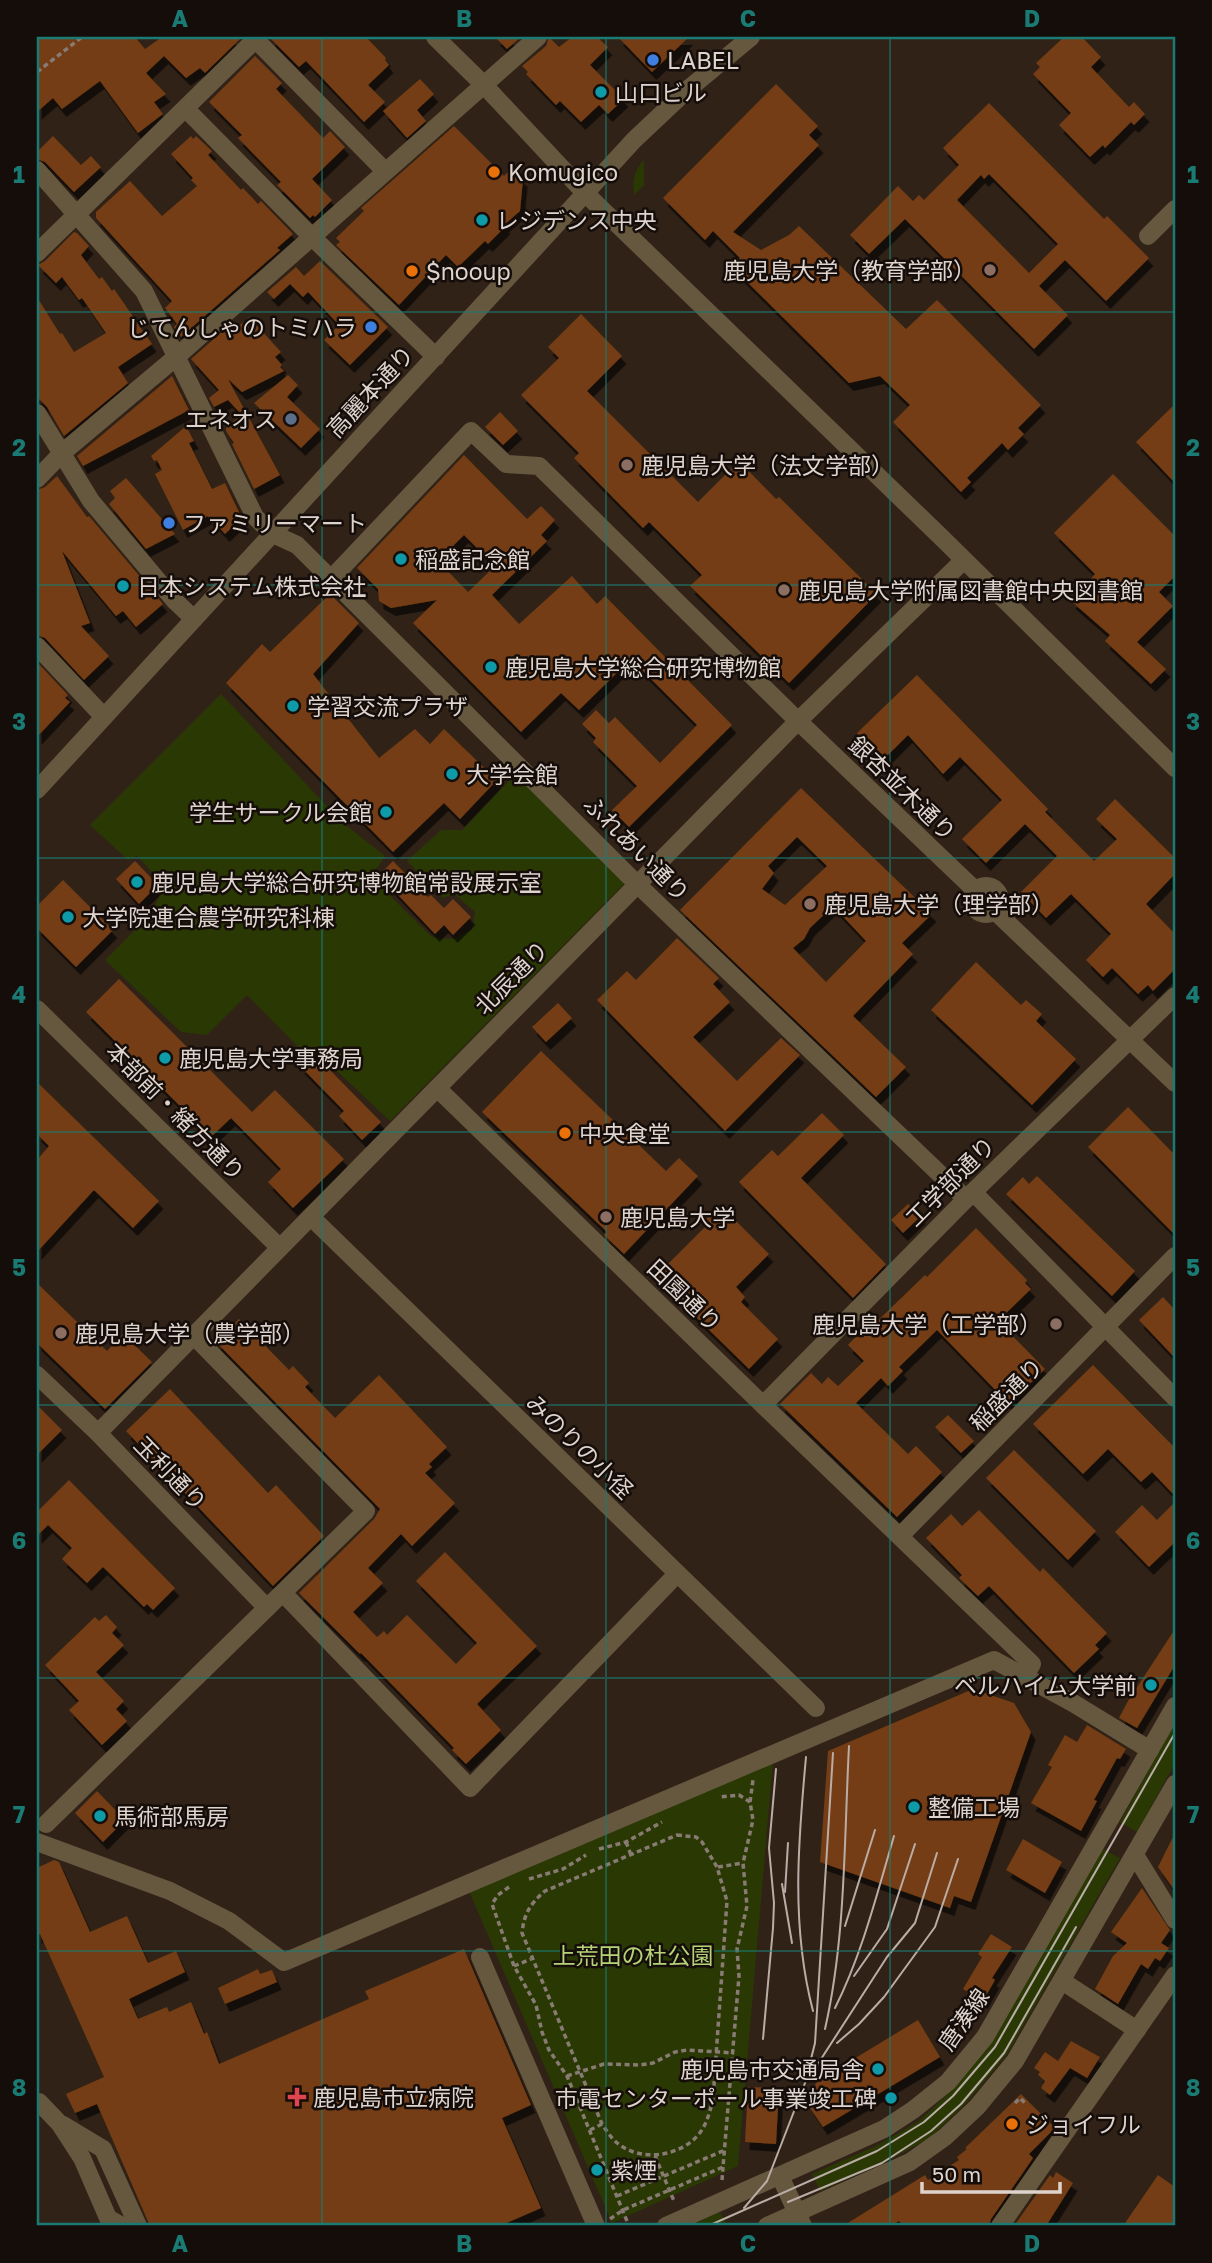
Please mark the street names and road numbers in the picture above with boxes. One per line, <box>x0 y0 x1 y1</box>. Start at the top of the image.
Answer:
street label: 高麗本通り <box>321 339 419 443</box>
street label: 銀杏並木通り <box>844 730 962 846</box>
street label: ふれあい通り <box>578 789 696 907</box>
street label: 北辰通り <box>469 935 553 1019</box>
street label: 本部前・緒方通り <box>101 1036 251 1186</box>
street label: 工学部通り <box>899 1130 1001 1232</box>
street label: 田園通り <box>642 1253 728 1337</box>
street label: 稲盛通り <box>964 1352 1048 1436</box>
street label: みのりの小径 <box>521 1388 639 1504</box>
street label: 玉利通り <box>129 1430 213 1516</box>
street label: 唐湊線 <box>932 1983 994 2055</box>

